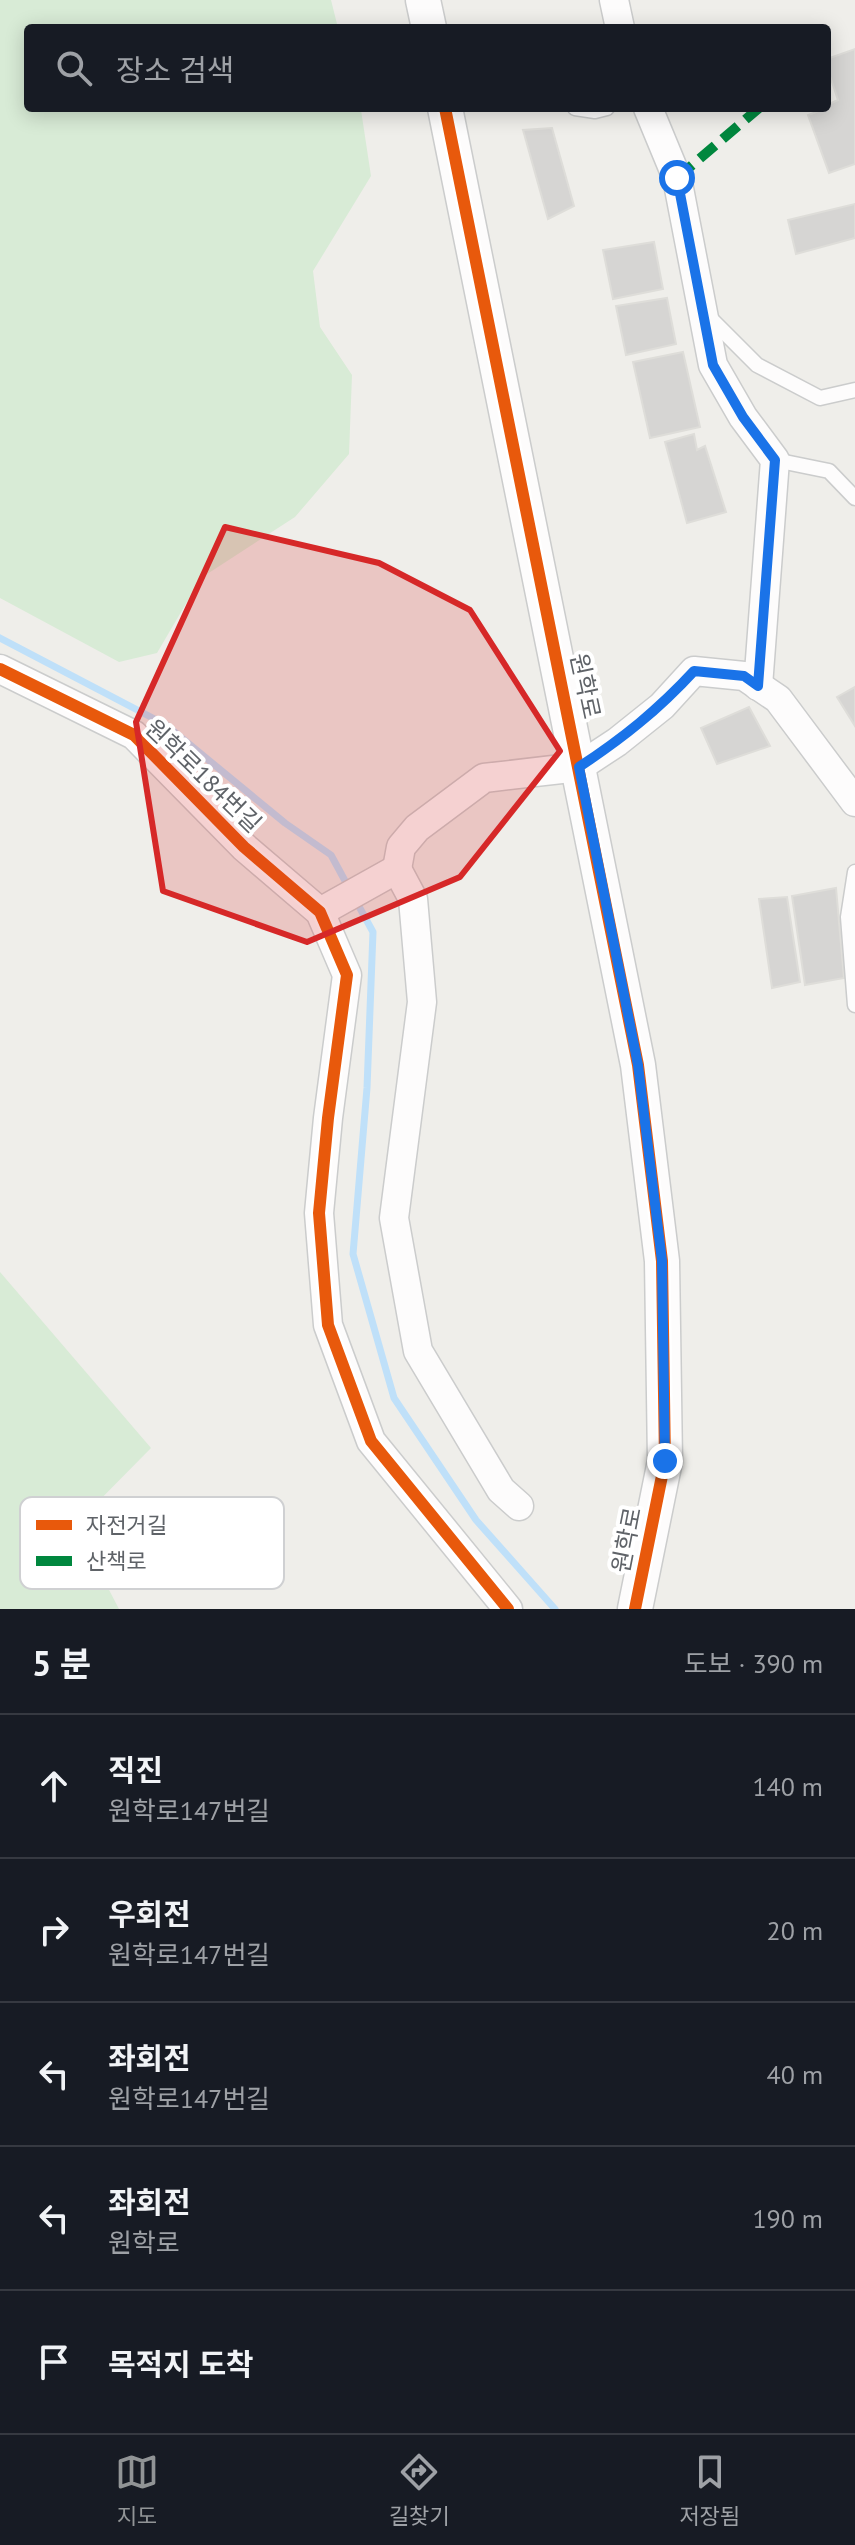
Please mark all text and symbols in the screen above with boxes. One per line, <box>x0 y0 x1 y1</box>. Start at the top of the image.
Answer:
search box <box>24 24 831 112</box>
icon: search <box>52 46 96 90</box>
text: 장소 검색 <box>116 50 234 89</box>
route start <box>659 160 695 196</box>
street label: 원학로 <box>563 650 608 722</box>
street label: 원학로184번길 <box>139 713 268 839</box>
route end <box>647 1443 683 1479</box>
legend <box>20 1497 284 1589</box>
street label: 원학로 <box>605 1504 648 1575</box>
text: 자전거길 <box>86 1511 167 1539</box>
text: 산책로 <box>86 1547 147 1575</box>
text: 5 분 <box>32 1641 91 1685</box>
text: 도보 · 390 m <box>684 1647 823 1680</box>
text: 직진 <box>108 1750 163 1789</box>
icon: ahead <box>32 1764 76 1808</box>
text: 140 m <box>752 1770 823 1803</box>
text: 원학로147번길 <box>108 1794 270 1827</box>
text: 우회전 <box>108 1894 191 1933</box>
icon: right <box>32 1908 76 1952</box>
text: 20 m <box>767 1914 823 1947</box>
text: 원학로147번길 <box>108 1938 270 1971</box>
text: 좌회전 <box>108 2038 191 2077</box>
icon: left <box>32 2052 76 2096</box>
text: 40 m <box>767 2058 823 2091</box>
text: 원학로147번길 <box>108 2082 270 2115</box>
text: 좌회전 <box>108 2182 191 2221</box>
icon: left <box>32 2196 76 2240</box>
text: 190 m <box>752 2202 823 2235</box>
text: 원학로 <box>108 2226 180 2259</box>
icon: arrive <box>32 2340 76 2384</box>
text: 목적지 도착 <box>108 2344 254 2383</box>
tab: 지도 <box>115 2450 159 2530</box>
tab: 길찾기 <box>389 2450 450 2530</box>
tab: 저장됨 <box>679 2450 740 2530</box>

